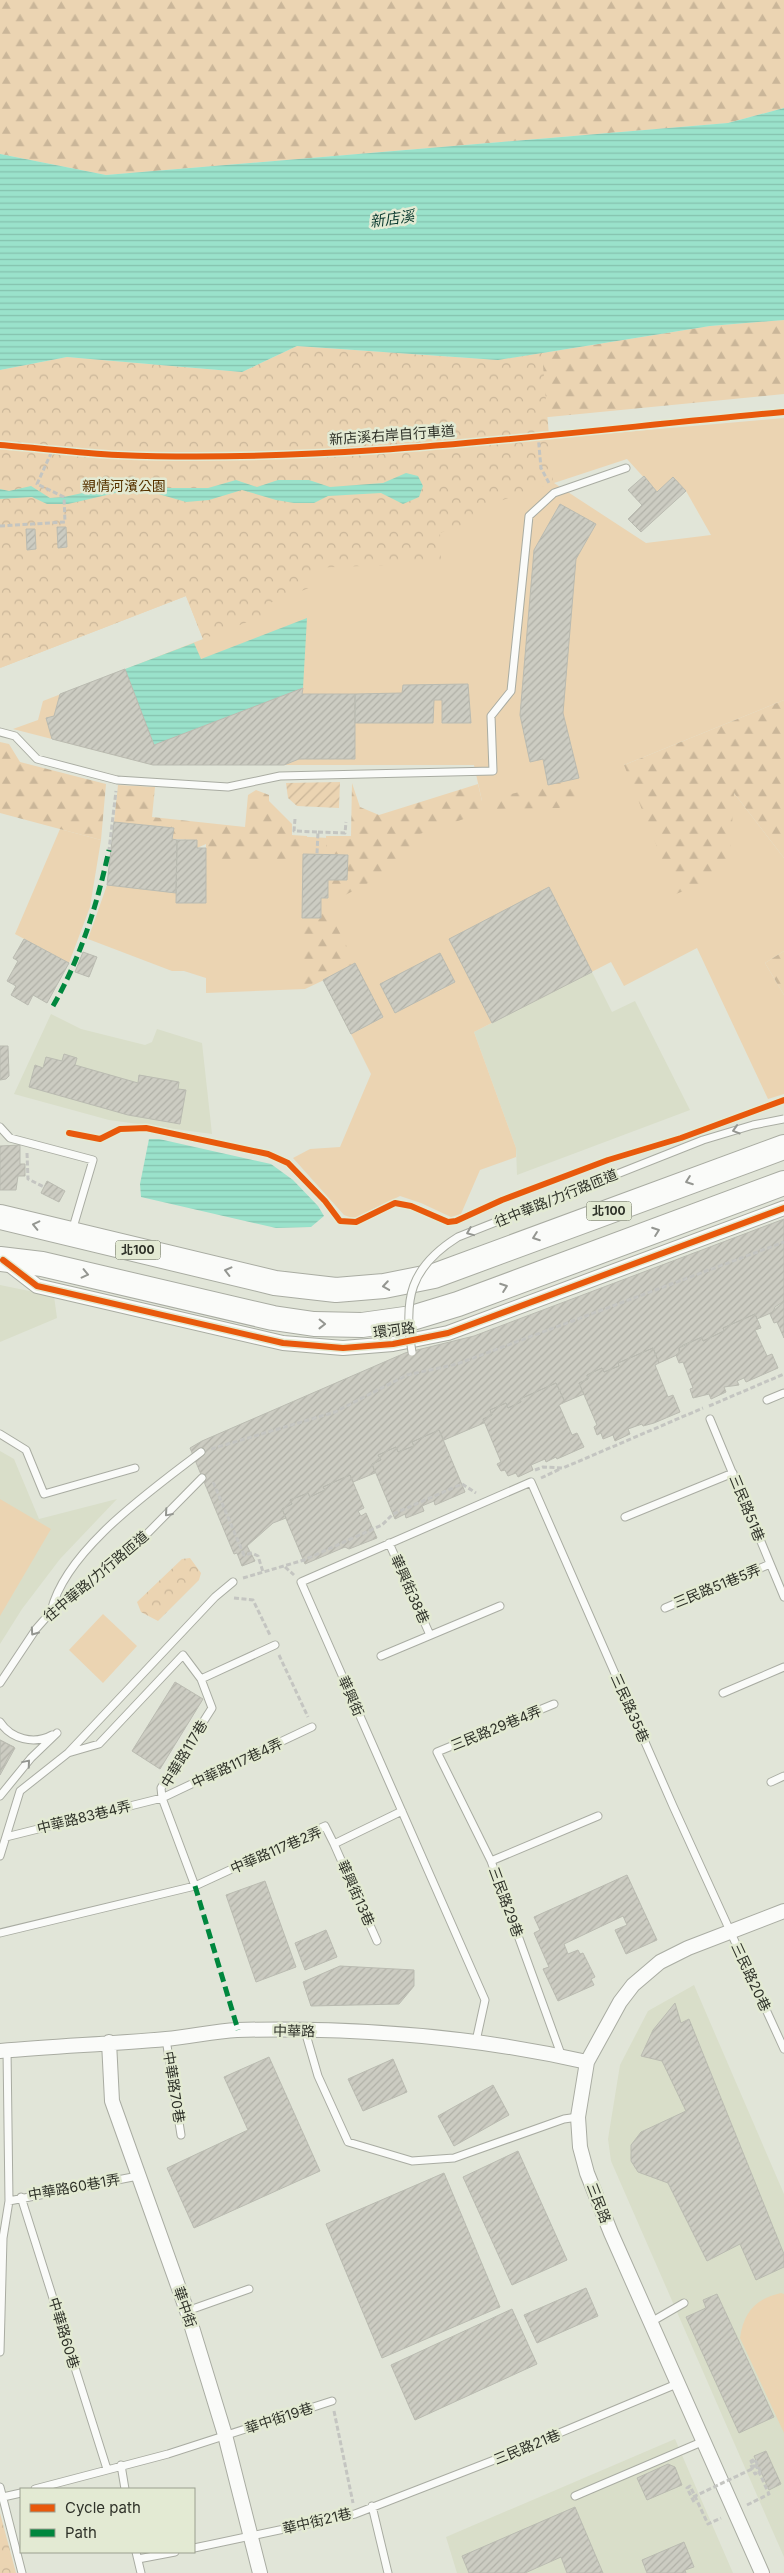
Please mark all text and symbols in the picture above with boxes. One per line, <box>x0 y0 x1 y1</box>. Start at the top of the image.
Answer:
water label: 新店溪 <box>368 206 418 231</box>
street label: 新店溪右岸自行車道 <box>329 422 455 447</box>
park label: 親情河濱公園 <box>82 477 166 494</box>
one-way arrow <box>733 1124 741 1134</box>
street label: 往中華路/力行路匝道 <box>492 1165 620 1230</box>
one-way arrow <box>685 1175 694 1185</box>
road number: 北100 <box>586 1202 632 1220</box>
one-way arrow <box>31 1220 40 1231</box>
one-way arrow <box>467 1226 475 1236</box>
one-way arrow <box>651 1226 660 1237</box>
one-way arrow <box>532 1231 541 1241</box>
road number: 北100 <box>116 1240 160 1260</box>
one-way arrow <box>223 1266 232 1277</box>
one-way arrow <box>81 1268 90 1279</box>
one-way arrow <box>381 1280 390 1290</box>
one-way arrow <box>499 1283 508 1293</box>
street label: 環河路 <box>372 1318 416 1341</box>
one-way arrow <box>318 1319 326 1329</box>
street label: 三民路51巷 <box>726 1472 768 1544</box>
one-way arrow <box>165 1507 174 1516</box>
street label: 往中華路/力行路匝道 <box>40 1527 151 1624</box>
street label: 華興街38巷 <box>388 1552 433 1626</box>
street label: 三民路51巷5弄 <box>671 1560 763 1611</box>
one-way arrow <box>31 1626 40 1635</box>
street label: 三民路35巷 <box>608 1671 653 1745</box>
street label: 華興街 <box>335 1673 368 1718</box>
street label: 三民路29巷4弄 <box>448 1702 544 1753</box>
street label: 中華路117巷 <box>157 1717 210 1790</box>
street label: 中華路117巷4弄 <box>189 1734 285 1791</box>
one-way arrow <box>21 1760 29 1769</box>
street label: 中華路83巷4弄 <box>35 1797 133 1836</box>
street label: 中華路117巷2弄 <box>227 1823 324 1876</box>
street label: 華興街13巷 <box>334 1857 379 1928</box>
street label: 三民路29巷 <box>486 1865 527 1939</box>
street label: 三民路20巷 <box>728 1940 775 2014</box>
street label: 中華路 <box>273 2022 315 2039</box>
street label: 中華路70巷 <box>160 2050 189 2124</box>
street label: 中華路60巷1弄 <box>27 2170 121 2203</box>
street label: 三民路 <box>584 2180 615 2225</box>
street label: 華中街 <box>171 2284 200 2329</box>
street label: 中華路60巷 <box>46 2295 83 2370</box>
street label: 華中街19巷 <box>243 2399 315 2436</box>
street label: 三民路21巷 <box>491 2426 563 2468</box>
legend <box>20 2488 195 2553</box>
text: Cycle path <box>65 2498 141 2517</box>
street label: 華中街21巷 <box>281 2504 353 2537</box>
text: Path <box>65 2523 97 2542</box>

